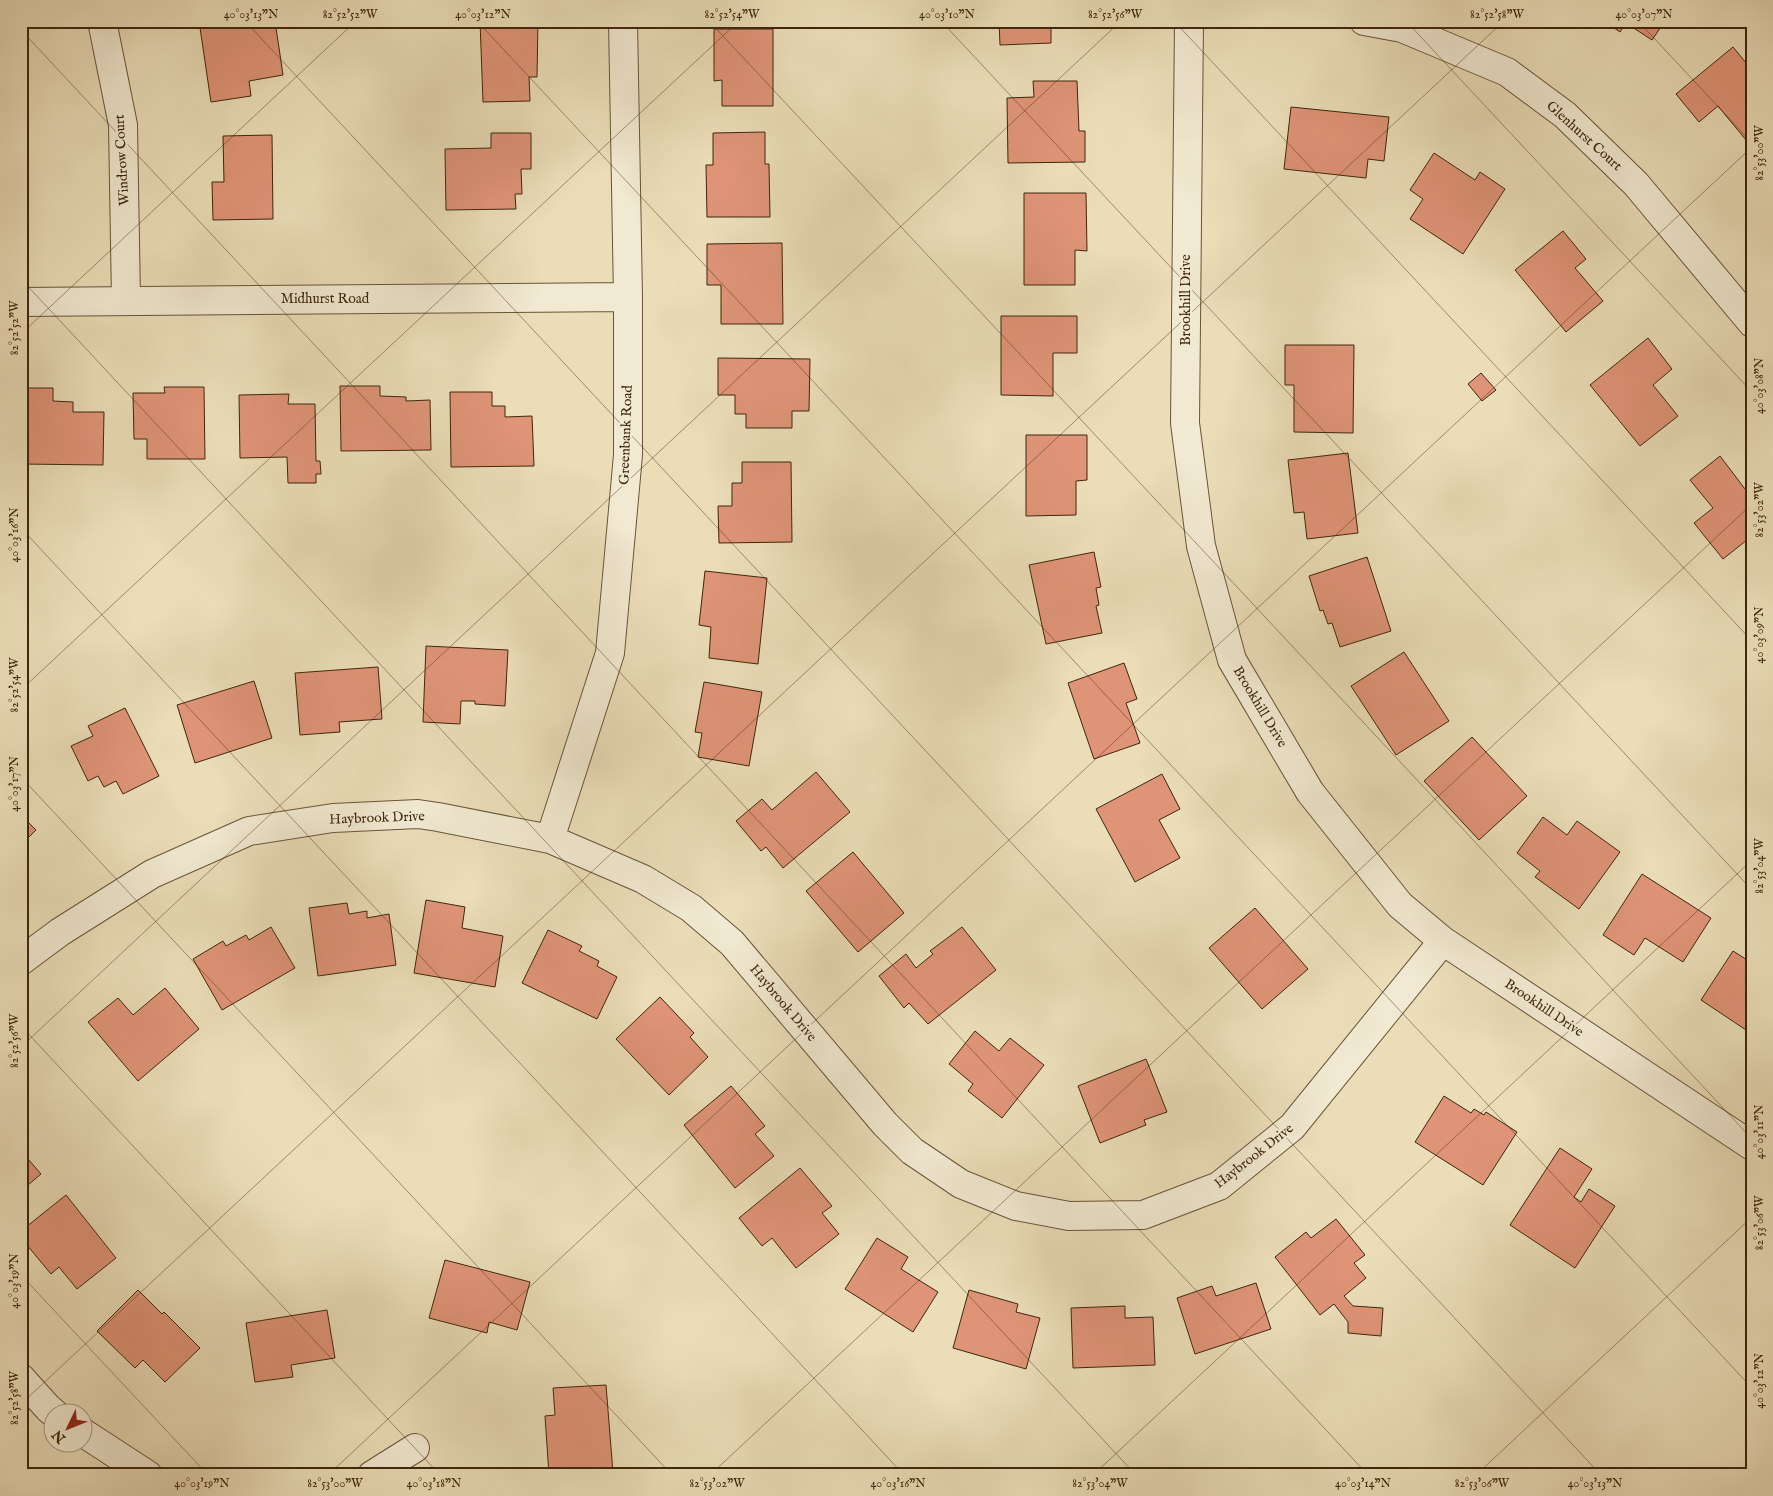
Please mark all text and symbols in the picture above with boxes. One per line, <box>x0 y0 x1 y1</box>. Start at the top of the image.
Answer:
text: 40°03'13"N <box>224 7 279 22</box>
text: 82°52'52"W <box>323 7 378 22</box>
text: 40°03'12"N <box>455 7 511 22</box>
text: 82°52'54"W <box>705 7 760 22</box>
text: 40°03'10"N <box>919 7 976 22</box>
text: 82°52'56"W <box>1088 7 1143 22</box>
text: 82°52'58"W <box>1470 7 1524 22</box>
text: 40°03'07"N <box>1615 7 1673 22</box>
street label: Glenhurst Court <box>1542 97 1626 175</box>
street label: Windrow Court <box>111 114 133 206</box>
text: 82°53'00"W <box>1752 125 1767 181</box>
street label: Brookhill Drive <box>1177 254 1195 346</box>
street label: Midhurst Road <box>281 290 370 308</box>
text: 82°52'52"W <box>7 300 22 355</box>
text: 40°03'08"N <box>1752 357 1767 414</box>
street label: Greenbank Road <box>615 384 637 485</box>
text: 82°53'02"W <box>1752 482 1767 538</box>
text: 40°03'16"N <box>7 507 22 563</box>
text: 40°03'09"N <box>1752 606 1767 663</box>
text: 82°52'54"W <box>7 657 22 712</box>
street label: Brookhill Drive <box>1229 663 1292 751</box>
text: 40°03'17"N <box>7 756 22 812</box>
street label: Haybrook Drive <box>329 807 426 829</box>
text: 82°53'04"W <box>1752 838 1767 894</box>
street label: Haybrook Drive <box>745 961 821 1046</box>
street label: Brookhill Drive <box>1501 975 1587 1041</box>
text: 82°52'56"W <box>7 1013 22 1068</box>
text: 40°03'11"N <box>1752 1104 1767 1159</box>
street label: Haybrook Drive <box>1211 1119 1298 1193</box>
text: 82°53'06"W <box>1752 1195 1767 1250</box>
text: 40°03'19"N <box>7 1253 22 1309</box>
text: 40°03'12"N <box>1752 1353 1767 1409</box>
text: 82°52'58"W <box>7 1371 22 1425</box>
north arrow <box>42 1404 92 1454</box>
text: N <box>49 1426 71 1447</box>
text: 40°03'19"N <box>174 1476 230 1491</box>
text: 82°53'00"W <box>307 1476 363 1491</box>
text: 40°03'18"N <box>407 1476 462 1491</box>
text: 82°53'02"W <box>689 1476 745 1491</box>
text: 40°03'16"N <box>870 1476 926 1491</box>
text: 82°53'04"W <box>1072 1476 1128 1491</box>
text: 40°03'14"N <box>1335 1476 1392 1491</box>
text: 82°53'06"W <box>1455 1476 1510 1491</box>
text: 40°03'13"N <box>1568 1476 1623 1491</box>

